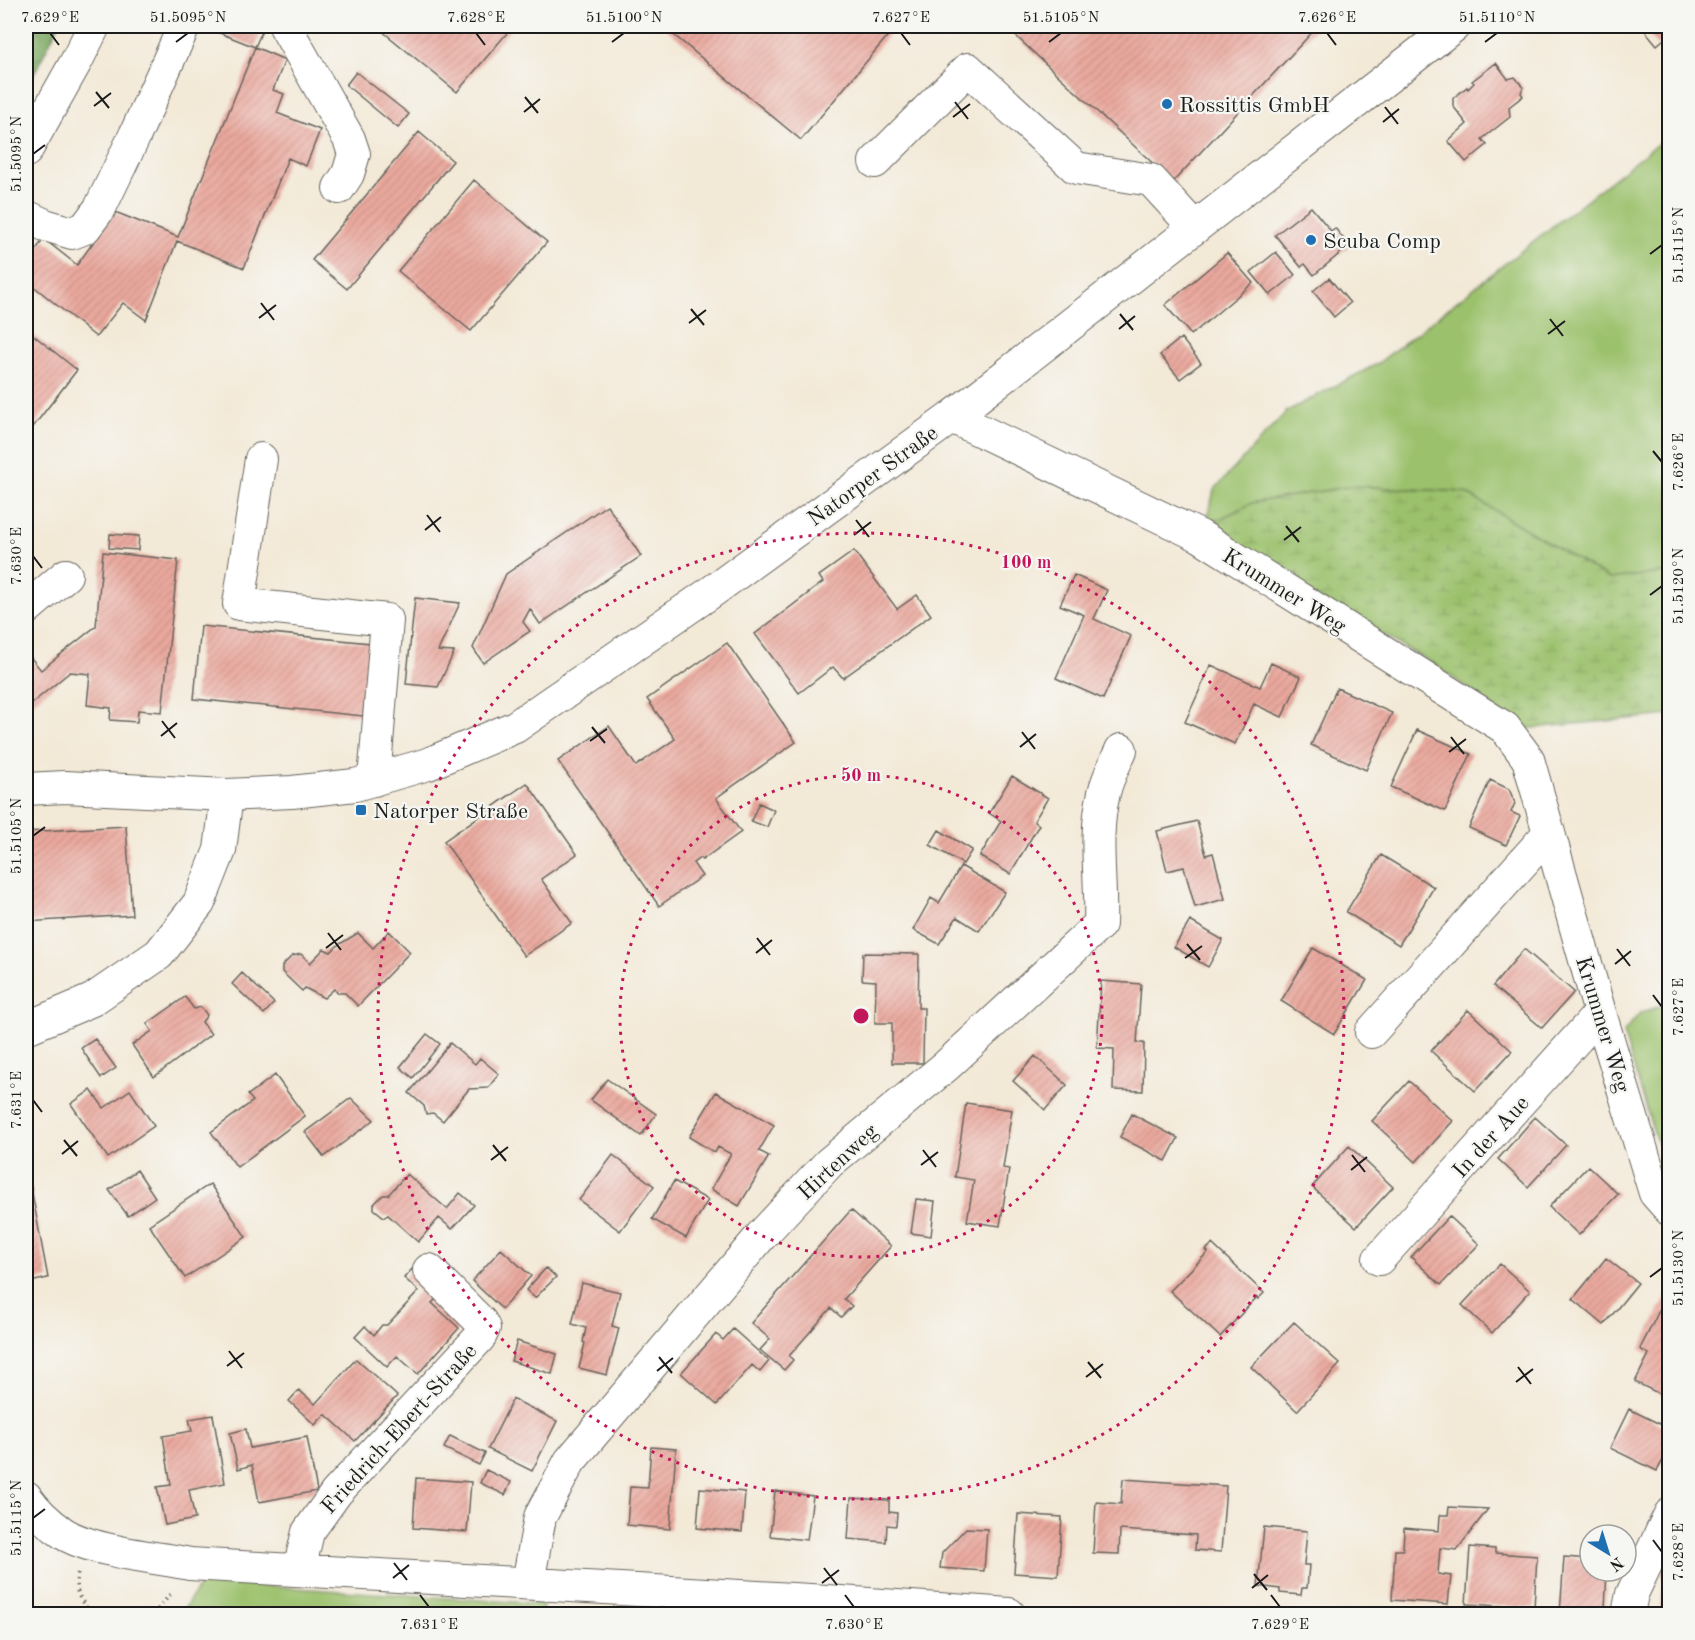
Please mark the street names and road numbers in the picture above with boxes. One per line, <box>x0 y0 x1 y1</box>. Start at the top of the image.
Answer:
street label: Natorper Straße <box>804 422 942 531</box>
street label: Krummer Weg <box>1218 545 1350 638</box>
street label: Krummer Weg <box>1571 954 1633 1095</box>
street label: In der Aue <box>1449 1092 1534 1183</box>
street label: Hirtenweg <box>794 1120 883 1205</box>
street label: Friedrich-Ebert-Straße <box>318 1340 481 1519</box>

